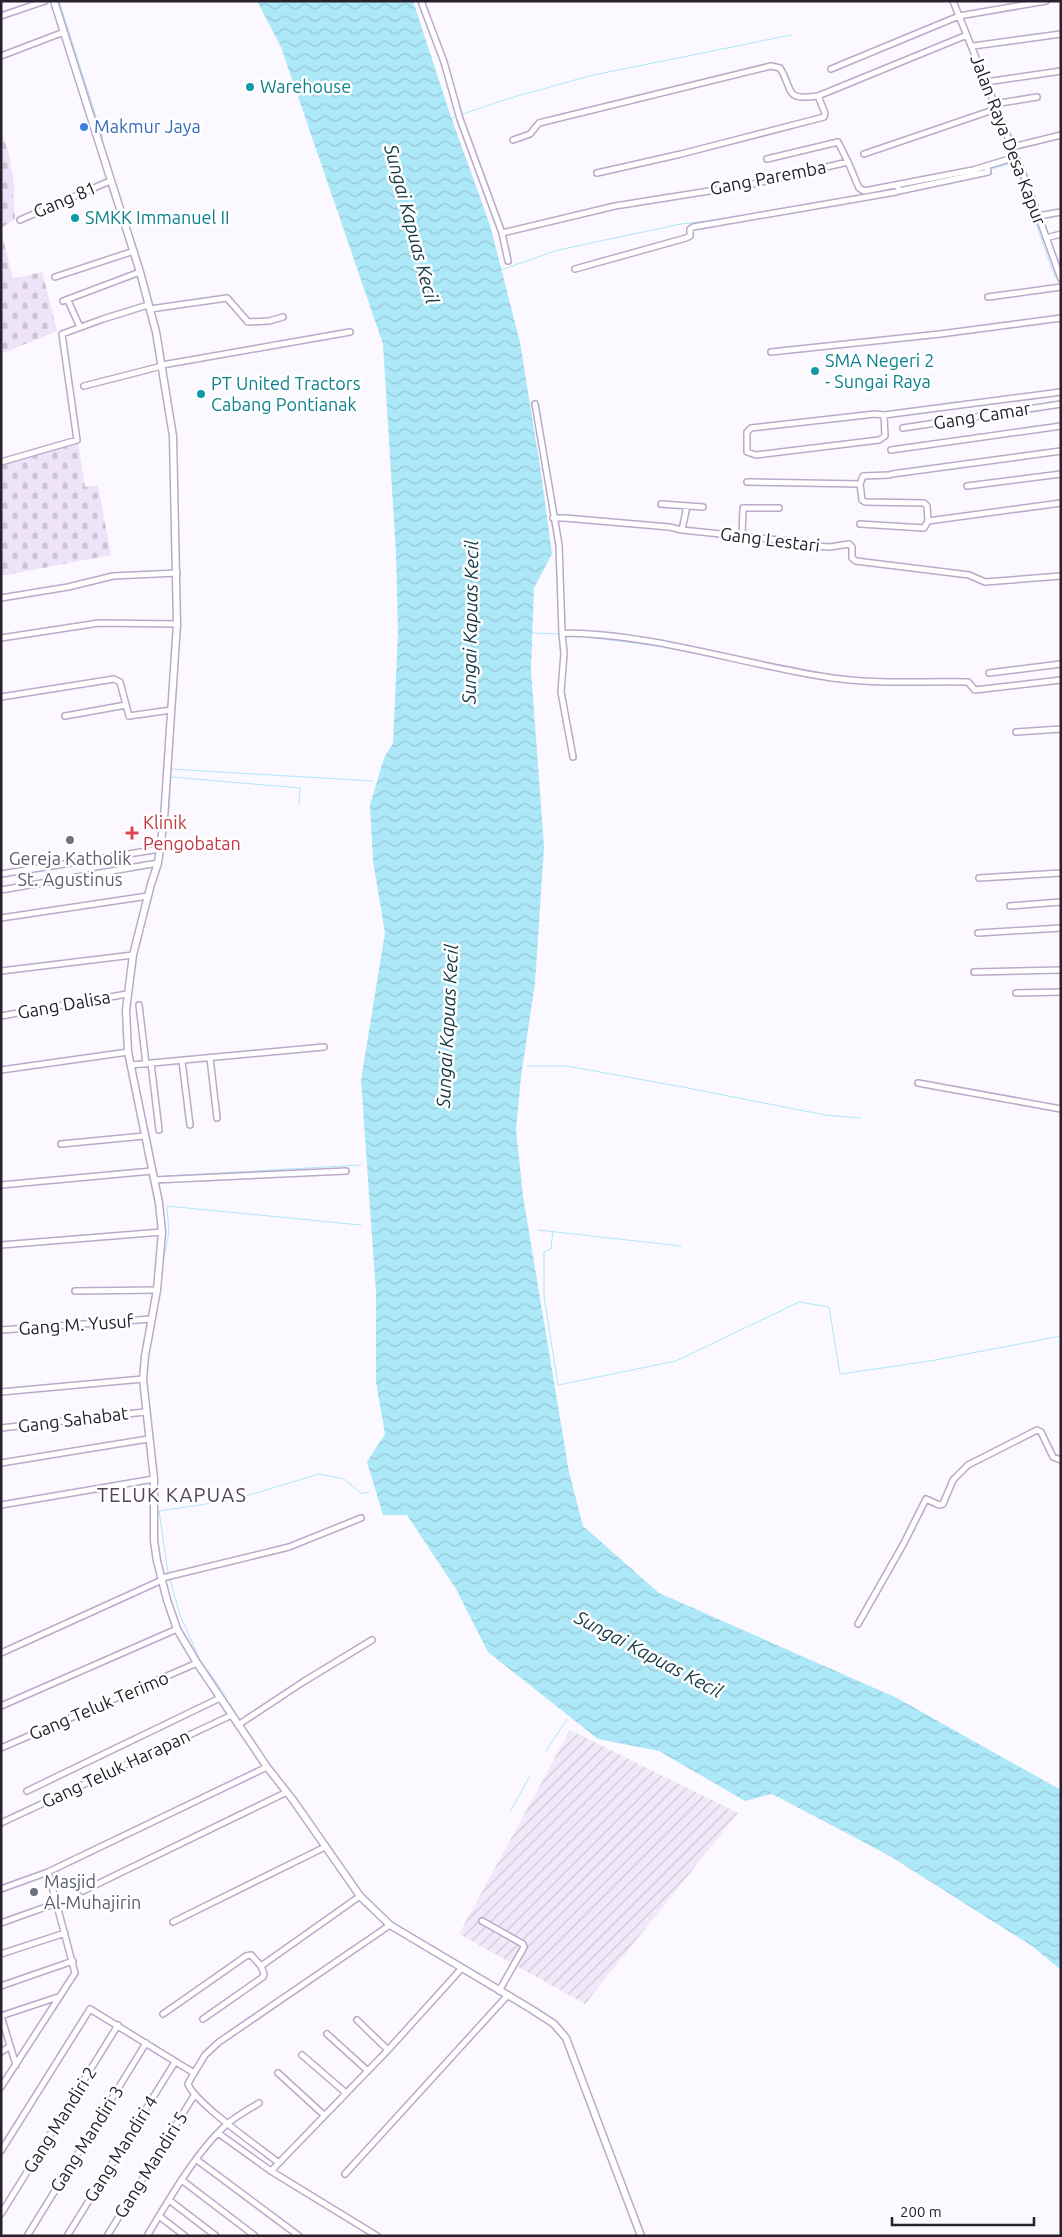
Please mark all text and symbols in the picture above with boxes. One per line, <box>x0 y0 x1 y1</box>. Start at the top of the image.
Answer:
street label: Jalan Raya Desa Kapur <box>967 52 1051 228</box>
place label: Warehouse <box>260 76 351 96</box>
marker: Warehouse <box>244 81 256 93</box>
place label: Makmur Jaya <box>94 116 201 136</box>
marker: Makmur Jaya <box>78 121 90 133</box>
water label: Sungai Kapuas Kecil <box>380 141 444 307</box>
street label: Gang Paremba <box>708 156 828 198</box>
street label: Gang 81 <box>30 177 99 221</box>
place label: SMKK Immanuel II <box>85 207 230 227</box>
marker: SMKK Immanuel II <box>69 212 81 224</box>
place label: SMA Negeri 2 - Sungai Raya <box>825 350 934 391</box>
marker: SMA Negeri 2 - Sungai Raya <box>809 365 821 377</box>
place label: PT United Tractors Cabang Pontianak <box>211 373 361 414</box>
marker: PT United Tractors Cabang Pontianak <box>195 388 207 400</box>
street label: Gang Camar <box>932 397 1032 433</box>
street label: Gang Lestari <box>719 523 821 555</box>
water label: Sungai Kapuas Kecil <box>458 539 482 705</box>
place label: Klinik Pengobatan <box>143 812 241 853</box>
marker: Klinik Pengobatan <box>125 826 139 840</box>
marker: Gereja Katholik St. Agustinus <box>64 834 76 846</box>
place label: Gereja Katholik St. Agustinus <box>9 848 131 889</box>
water label: Sungai Kapuas Kecil <box>432 943 462 1110</box>
street label: Gang Dalisa <box>16 986 112 1022</box>
street label: Gang M. Yusuf <box>18 1310 134 1338</box>
street label: Gang Sahabat <box>17 1402 129 1436</box>
district label: TELUK KAPUAS <box>97 1483 247 1506</box>
water label: Sungai Kapuas Kecil <box>571 1605 727 1703</box>
street label: Gang Teluk Terimo <box>26 1667 171 1744</box>
street label: Gang Teluk Harapan <box>38 1725 193 1811</box>
place label: Masjid Al-Muhajirin <box>44 1871 141 1912</box>
marker: Masjid Al-Muhajirin <box>28 1886 40 1898</box>
street label: Gang Mandiri 2 <box>18 2063 100 2176</box>
street label: Gang Mandiri 3 <box>45 2082 127 2195</box>
street label: Gang Mandiri 4 <box>79 2092 161 2205</box>
street label: Gang Mandiri 5 <box>109 2108 191 2221</box>
scale bar <box>892 2194 1034 2226</box>
text: 200 m <box>900 2203 942 2220</box>

